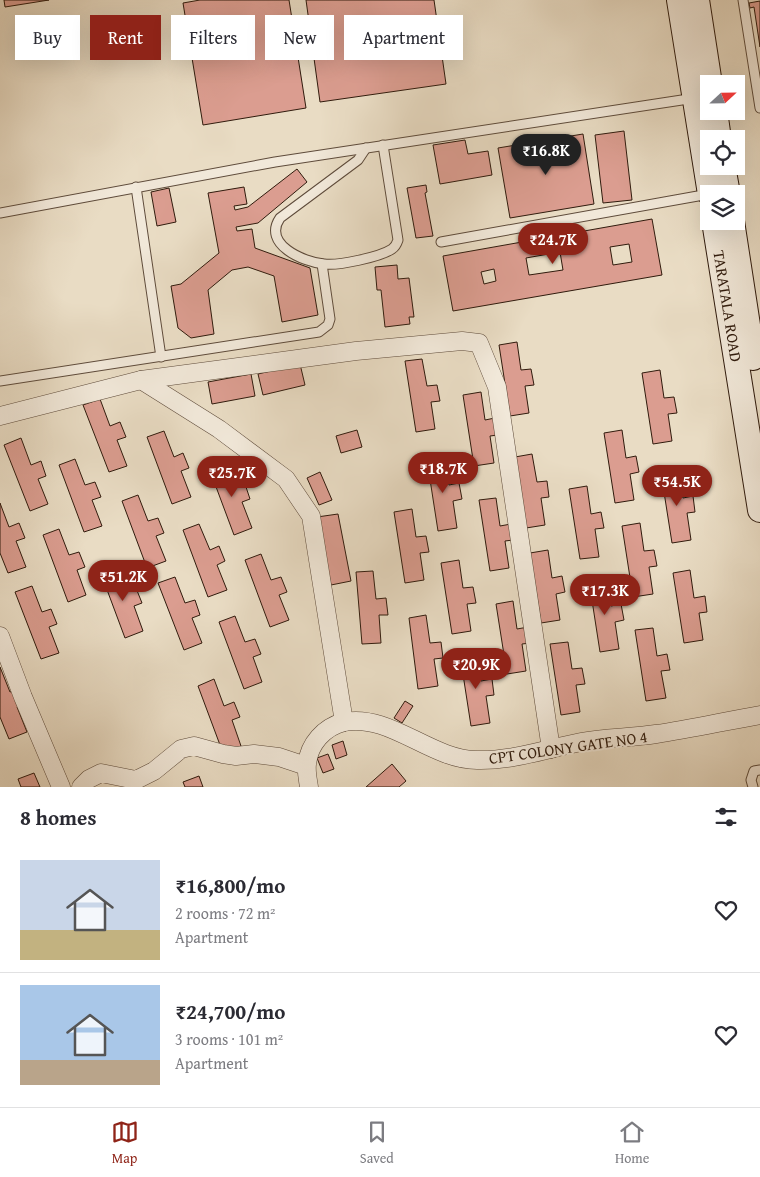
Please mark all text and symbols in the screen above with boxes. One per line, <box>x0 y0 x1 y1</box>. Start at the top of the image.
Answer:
chip: Buy <box>15 15 80 60</box>
chip: Rent <box>90 15 161 60</box>
chip: Filters <box>171 15 255 60</box>
chip: New <box>265 15 334 60</box>
chip: Apartment <box>344 15 463 60</box>
north arrow <box>700 75 745 120</box>
map controls <box>700 75 745 230</box>
button: locate <box>700 130 745 175</box>
pin: ₹16.8K <box>505 134 587 176</box>
text: ₹16.8K <box>522 138 570 162</box>
button: layers <box>700 185 745 230</box>
pin: ₹24.7K <box>512 222 594 265</box>
text: ₹24.7K <box>529 227 577 251</box>
street label: TARATALA ROAD <box>707 249 749 364</box>
pin: ₹18.7K <box>402 452 484 494</box>
pin: ₹25.7K <box>191 456 273 498</box>
text: ₹18.7K <box>419 456 467 480</box>
text: ₹25.7K <box>208 460 256 484</box>
pin: ₹54.5K <box>636 464 718 507</box>
text: ₹54.5K <box>653 469 701 493</box>
pin: ₹51.2K <box>82 560 164 602</box>
text: ₹51.2K <box>99 564 147 588</box>
pin: ₹17.3K <box>564 574 646 616</box>
text: ₹17.3K <box>581 578 629 602</box>
pin: ₹20.9K <box>435 648 517 690</box>
text: ₹20.9K <box>452 652 500 676</box>
street label: CPT COLONY GATE NO 4 <box>487 724 649 770</box>
text: 8 homes <box>20 802 96 833</box>
icon: filters <box>712 803 740 831</box>
text: ₹16,800/mo <box>175 870 285 901</box>
icon: home <box>60 880 120 940</box>
icon: heart <box>712 896 740 924</box>
text: 2 rooms · 72 m² <box>175 901 275 925</box>
text: Apartment <box>175 925 248 949</box>
text: ₹24,700/mo <box>175 996 285 1027</box>
icon: home <box>60 1005 120 1065</box>
icon: heart <box>712 1021 740 1049</box>
text: 3 rooms · 101 m² <box>175 1027 283 1051</box>
text: Apartment <box>175 1051 248 1075</box>
tab: Map <box>111 1118 139 1168</box>
tab: Saved <box>360 1118 394 1168</box>
tab: Home <box>615 1118 649 1168</box>

